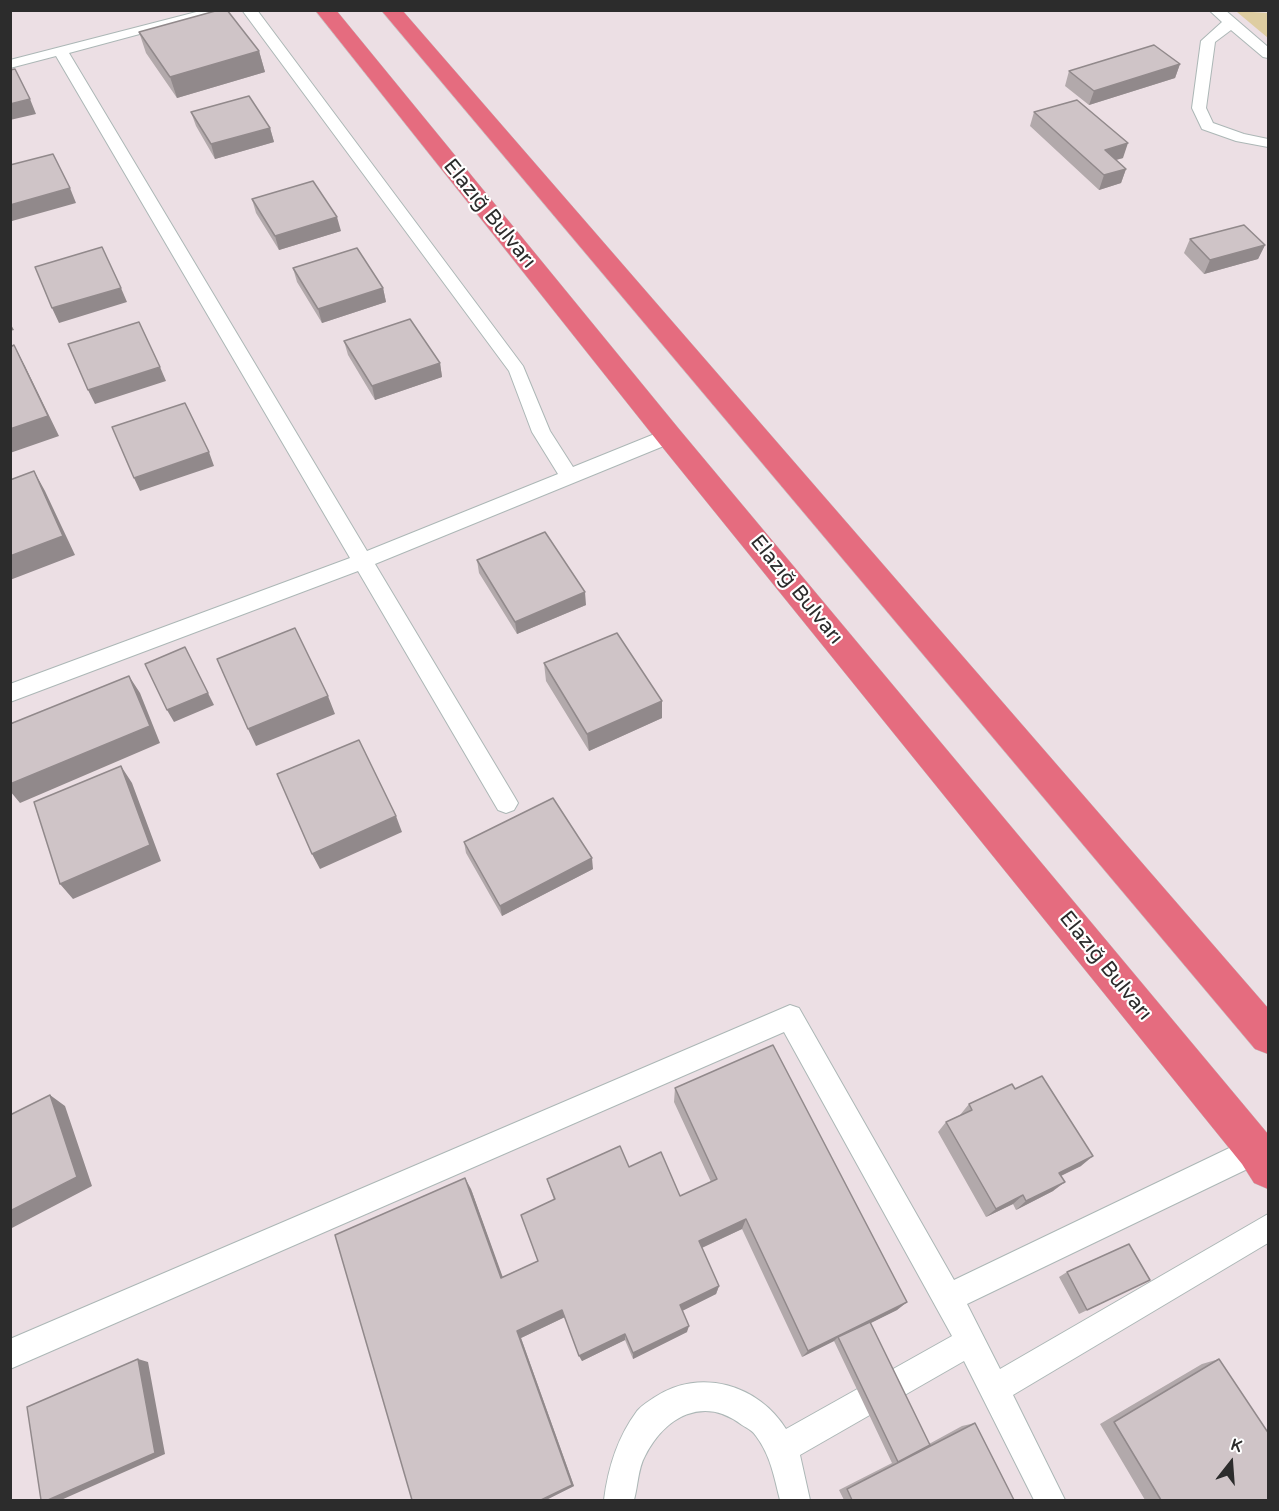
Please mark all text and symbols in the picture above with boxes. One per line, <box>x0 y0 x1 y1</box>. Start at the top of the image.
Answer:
street label: Elazığ Bulvarı <box>437 154 541 274</box>
street label: Elazığ Bulvarı <box>744 530 848 650</box>
street label: Elazığ Bulvarı <box>1053 906 1157 1026</box>
north arrow <box>1201 1433 1261 1493</box>
text: K <box>1228 1435 1244 1457</box>

